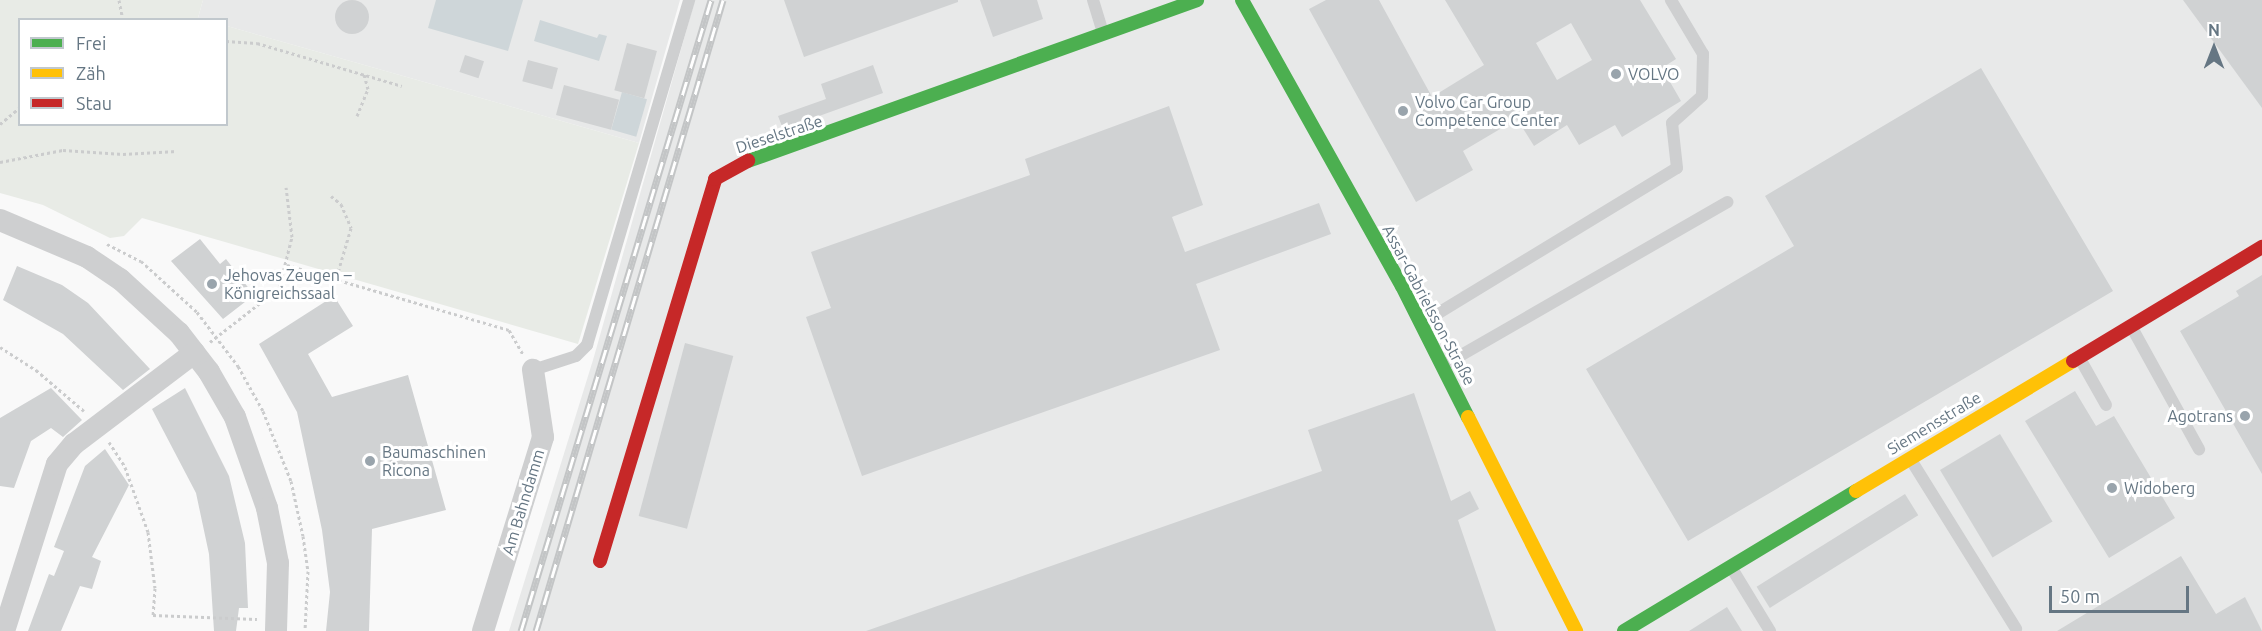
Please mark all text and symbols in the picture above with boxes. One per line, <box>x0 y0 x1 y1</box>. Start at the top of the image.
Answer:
legend <box>18 18 228 126</box>
north arrow <box>2184 18 2244 78</box>
text: N <box>2208 21 2220 39</box>
text: Frei <box>76 33 106 53</box>
text: Zäh <box>76 63 106 83</box>
place label: VOLVO <box>1628 64 1680 84</box>
marker: VOLVO <box>1609 67 1623 81</box>
place label: Volvo Car Group Competence Center <box>1415 92 1559 130</box>
text: Stau <box>76 93 112 113</box>
marker: Volvo Car Group Competence Center <box>1396 104 1410 118</box>
street label: Dieselstraße <box>733 111 825 157</box>
street label: Assar-Gabrielsson-Straße <box>1379 222 1479 388</box>
place label: Jehovas Zeugen – Königreichssaal <box>224 265 352 303</box>
marker: Jehovas Zeugen – Königreichssaal <box>205 277 219 291</box>
street label: Siemensstraße <box>1884 388 1984 458</box>
place label: Agotrans <box>2167 406 2233 426</box>
marker: Agotrans <box>2238 409 2252 423</box>
place label: Baumaschinen Ricona <box>382 442 486 480</box>
street label: Am Bahndamm <box>498 447 548 557</box>
marker: Baumaschinen Ricona <box>363 454 377 468</box>
place label: Widoberg <box>2124 478 2195 498</box>
marker: Widoberg <box>2105 481 2119 495</box>
scale bar <box>2052 574 2192 612</box>
text: 50 m <box>2060 586 2100 606</box>

